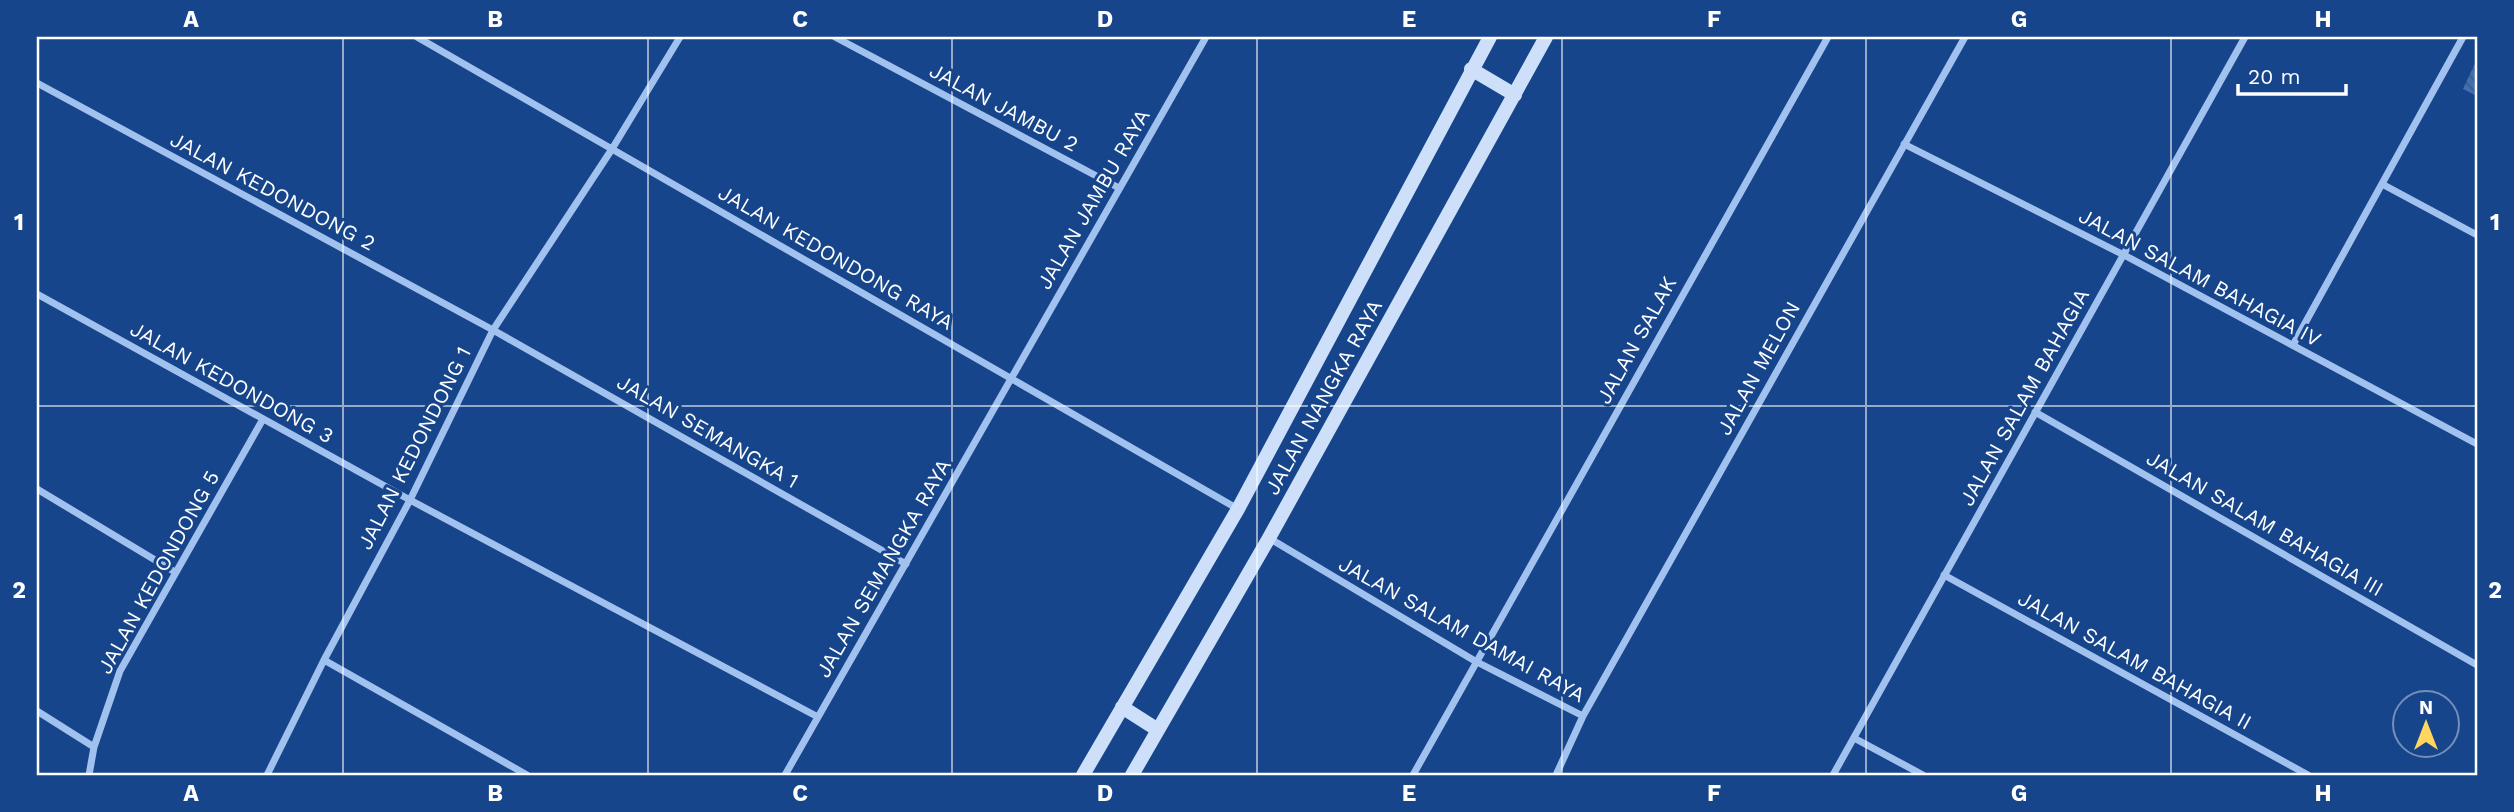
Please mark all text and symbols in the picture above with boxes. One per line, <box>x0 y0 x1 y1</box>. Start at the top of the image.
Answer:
text: A <box>183 6 199 33</box>
text: B <box>487 6 503 33</box>
text: C <box>792 6 808 33</box>
text: D <box>1097 6 1113 33</box>
text: E <box>1402 6 1416 33</box>
text: F <box>1707 6 1721 33</box>
text: G <box>2011 6 2027 33</box>
text: H <box>2314 6 2332 33</box>
scale bar <box>2238 52 2346 96</box>
street label: JALAN JAMBU 2 <box>925 57 1083 157</box>
text: 20 m <box>2248 64 2300 89</box>
street label: JALAN JAMBU RAYA <box>1031 104 1155 293</box>
street label: JALAN KEDONDONG 2 <box>166 126 380 256</box>
street label: JALAN KEDONDONG RAYA <box>714 179 958 335</box>
street label: JALAN SALAM BAHAGIA IV <box>2075 202 2326 352</box>
text: 1 <box>14 209 24 236</box>
text: 1 <box>2490 209 2500 236</box>
street label: JALAN SALAK <box>1591 272 1681 408</box>
street label: JALAN SALAM BAHAGIA <box>1954 284 2094 510</box>
street label: JALAN NANGKA RAYA <box>1259 295 1387 499</box>
street label: JALAN MELON <box>1711 297 1805 439</box>
street label: JALAN KEDONDONG 3 <box>126 316 338 448</box>
street label: JALAN KEDONDONG 1 <box>352 342 476 554</box>
street label: JALAN SEMANGKA 1 <box>613 369 803 493</box>
street label: JALAN SALAM BAHAGIA III <box>2142 445 2388 601</box>
street label: JALAN SEMANGKA RAYA <box>810 454 956 682</box>
street label: JALAN KEDONDONG 5 <box>92 466 224 678</box>
street label: JALAN SALAM DAMAI RAYA <box>1335 551 1590 707</box>
text: 2 <box>12 577 26 604</box>
text: 2 <box>2488 577 2502 604</box>
street label: JALAN SALAM BAHAGIA II <box>2014 585 2256 735</box>
north arrow <box>2392 690 2462 760</box>
text: N <box>2419 696 2433 719</box>
text: A <box>183 780 199 807</box>
text: B <box>487 780 503 807</box>
text: C <box>792 780 808 807</box>
text: D <box>1097 780 1113 807</box>
text: E <box>1402 780 1416 807</box>
text: F <box>1707 780 1721 807</box>
text: G <box>2011 780 2027 807</box>
text: H <box>2314 780 2332 807</box>

